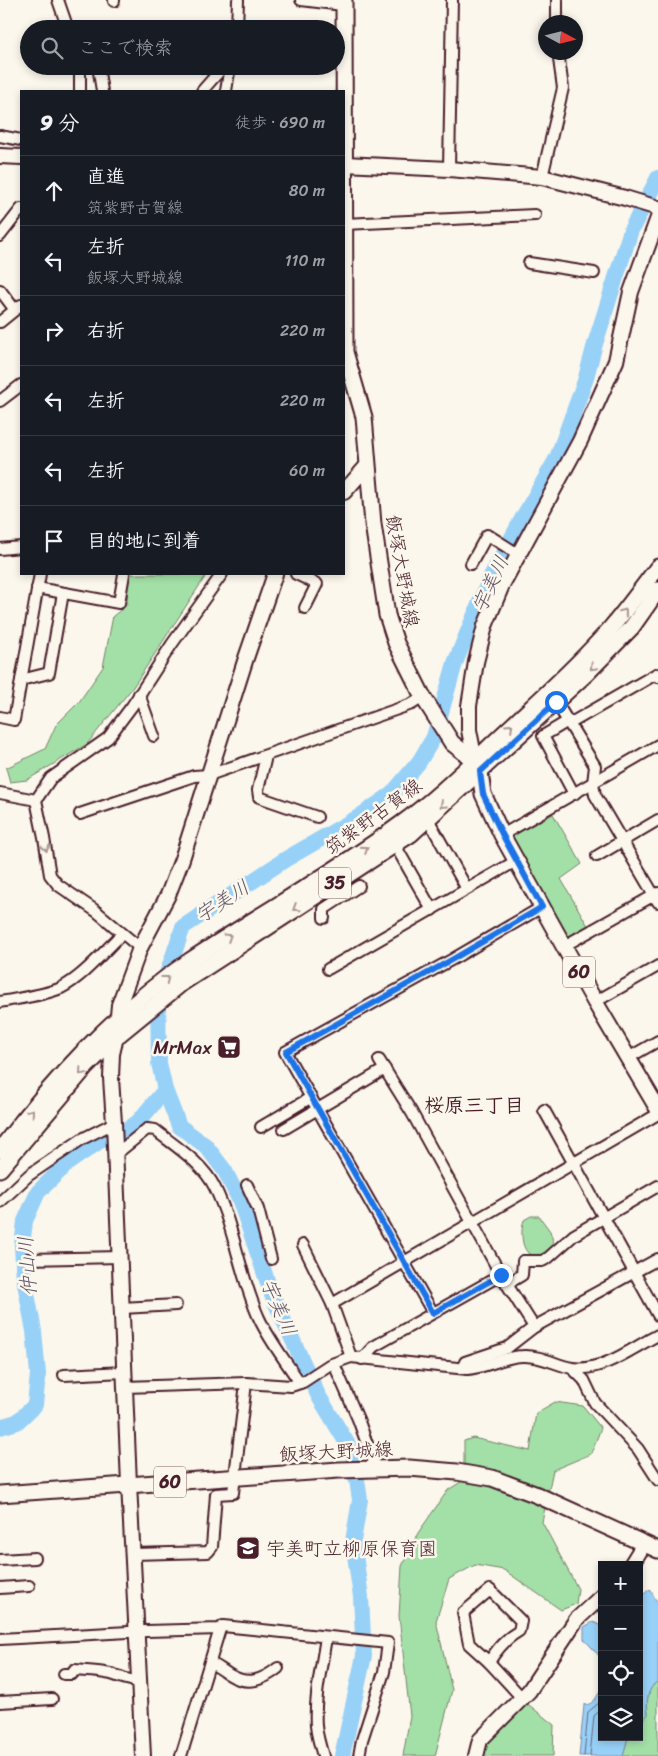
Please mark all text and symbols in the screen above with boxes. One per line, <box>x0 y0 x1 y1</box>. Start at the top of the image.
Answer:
north arrow <box>538 15 583 60</box>
search box <box>20 20 345 75</box>
text: ここで検索 <box>78 31 173 64</box>
icon: search <box>38 34 66 62</box>
text: 9 分 <box>40 104 79 142</box>
text: 徒歩 · 690 m <box>235 108 325 137</box>
text: 直進 <box>87 160 125 193</box>
text: 80 m <box>289 176 325 205</box>
icon: ahead <box>40 177 68 205</box>
text: 筑紫野古賀線 <box>87 193 183 222</box>
text: 左折 <box>87 230 125 263</box>
text: 110 m <box>285 246 325 275</box>
icon: left <box>40 247 68 275</box>
text: 飯塚大野城線 <box>87 263 183 292</box>
text: 右折 <box>87 314 125 347</box>
text: 220 m <box>280 316 325 345</box>
icon: right <box>40 317 68 345</box>
text: 左折 <box>87 384 125 417</box>
text: 220 m <box>280 386 325 415</box>
icon: left <box>40 387 68 415</box>
text: 左折 <box>87 454 125 487</box>
text: 60 m <box>289 456 325 485</box>
icon: left <box>40 457 68 485</box>
street label: 飯塚大野城線 <box>376 512 429 630</box>
text: 目的地に到着 <box>87 524 201 557</box>
icon: arrive <box>40 527 68 555</box>
water label: 宇美川 <box>462 550 519 619</box>
one-way arrow <box>618 609 626 618</box>
one-way arrow <box>590 662 599 671</box>
route start <box>545 691 568 714</box>
one-way arrow <box>504 724 513 733</box>
street label: 筑紫野古賀線 <box>317 770 429 863</box>
one-way arrow <box>440 799 449 808</box>
one-way arrow <box>40 844 50 852</box>
one-way arrow <box>360 846 369 856</box>
road number: 35 <box>319 868 351 898</box>
water label: 宇美川 <box>188 870 257 932</box>
one-way arrow <box>293 902 302 911</box>
one-way arrow <box>222 933 231 943</box>
road number: 60 <box>563 956 595 988</box>
one-way arrow <box>160 976 169 984</box>
place label: MrMax <box>153 1031 212 1064</box>
supermarket icon: MrMax <box>216 1034 242 1060</box>
one-way arrow <box>79 1067 88 1076</box>
district label: 桜原三丁目 <box>424 1088 524 1123</box>
one-way arrow <box>25 1109 34 1118</box>
water label: 仲山川 <box>8 1235 47 1297</box>
route end <box>490 1264 513 1287</box>
water label: 宇美川 <box>251 1273 306 1342</box>
street label: 飯塚大野城線 <box>278 1432 394 1471</box>
road number: 60 <box>154 1466 186 1498</box>
place label: 宇美町立柳原保育園 <box>266 1532 437 1565</box>
school or university icon: 宇美町立柳原保育園 <box>235 1535 261 1561</box>
map controls <box>598 1561 643 1741</box>
button: + <box>598 1561 643 1606</box>
button: − <box>598 1606 643 1651</box>
button: locate <box>598 1651 643 1696</box>
button: layers <box>598 1696 643 1741</box>

